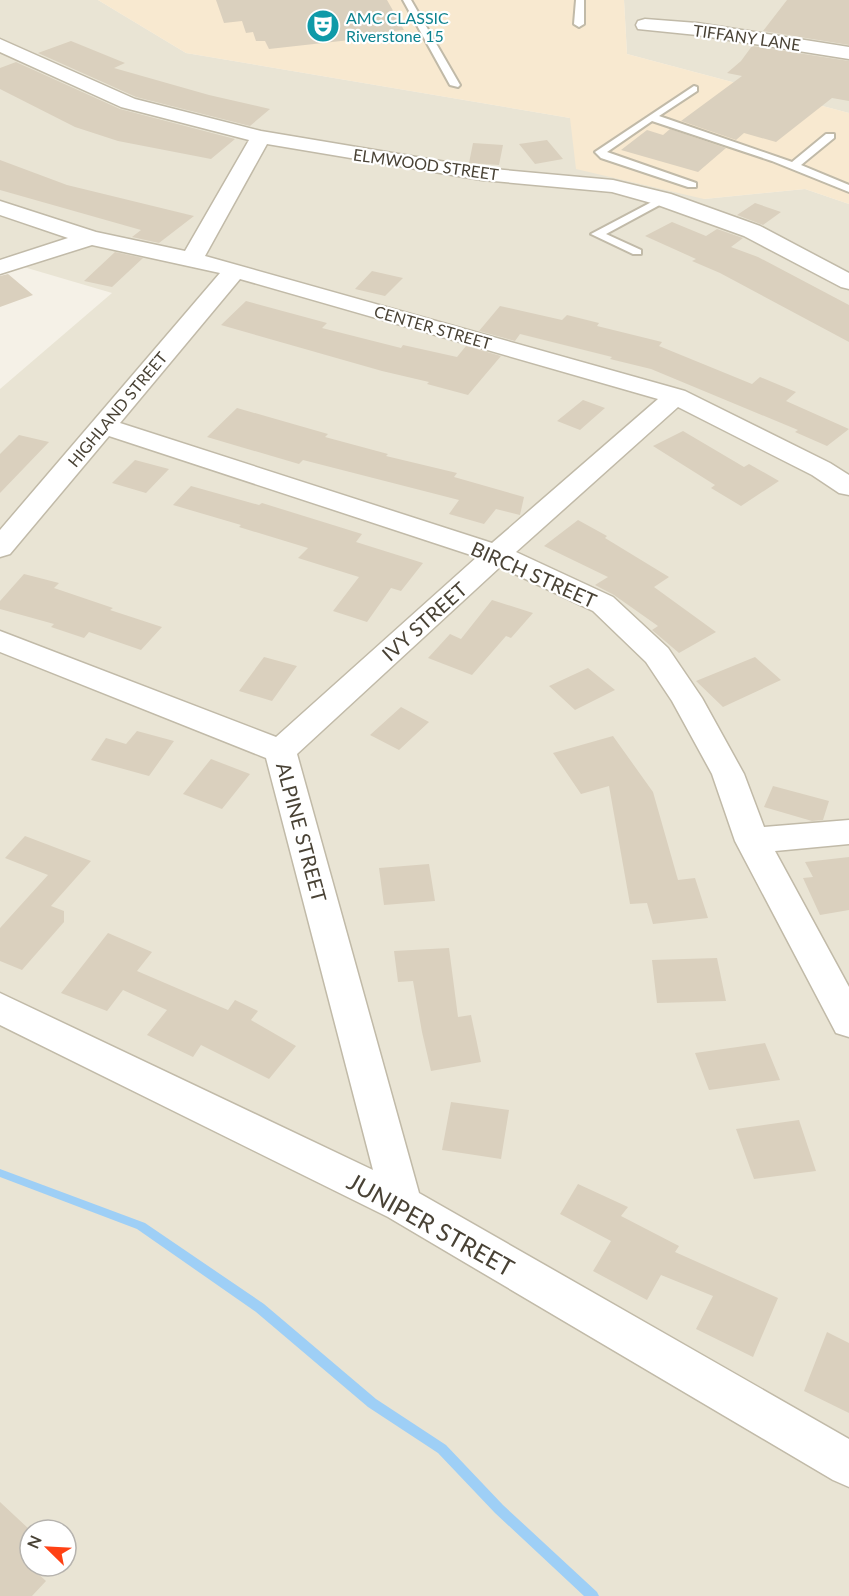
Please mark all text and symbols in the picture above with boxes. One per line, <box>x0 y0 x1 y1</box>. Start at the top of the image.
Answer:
theatre icon: AMC CLASSIC Riverstone 15 <box>305 8 341 44</box>
place label: AMC CLASSIC Riverstone 15 <box>346 8 449 45</box>
street label: TIFFANY LANE <box>692 20 802 54</box>
street label: ELMWOOD STREET <box>352 144 500 184</box>
street label: CENTER STREET <box>372 301 494 353</box>
street label: HIGHLAND STREET <box>63 347 171 470</box>
street label: BIRCH STREET <box>468 536 601 612</box>
street label: IVY STREET <box>377 576 472 665</box>
street label: ALPINE STREET <box>272 760 332 905</box>
street label: JUNIPER STREET <box>342 1166 520 1282</box>
north arrow <box>18 1518 78 1578</box>
text: N <box>23 1532 45 1551</box>

